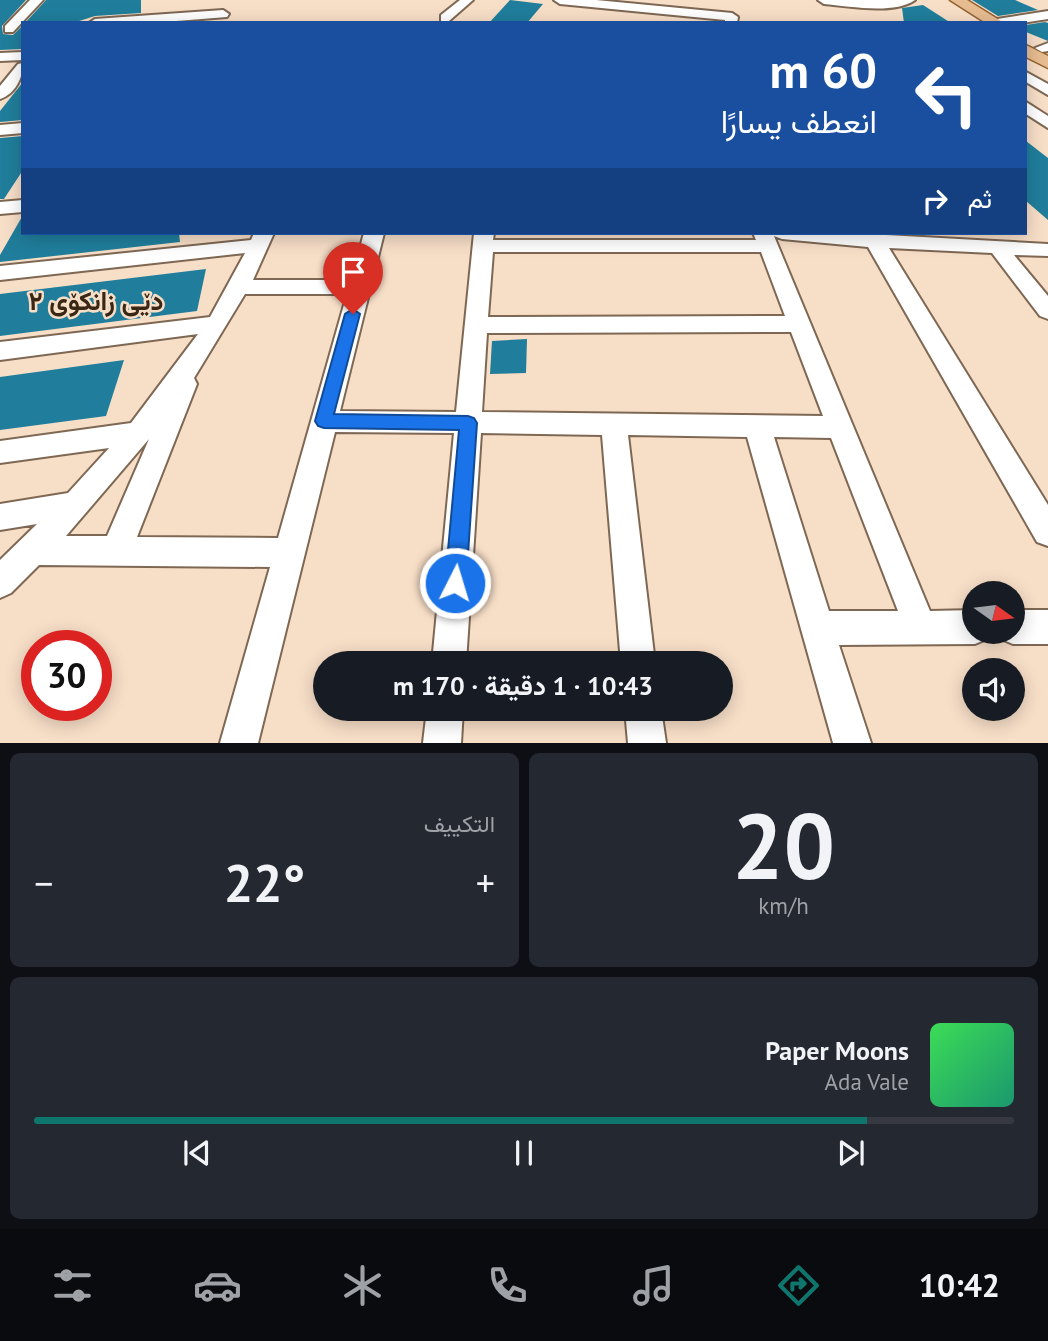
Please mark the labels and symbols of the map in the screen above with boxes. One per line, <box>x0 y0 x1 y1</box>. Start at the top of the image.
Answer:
pin <box>323 242 383 314</box>
district label: دێی زانکۆی ٢ <box>28 284 164 317</box>
position arrow <box>418 546 492 620</box>
north arrow <box>962 581 1026 644</box>
speed limit sign: 30 <box>21 630 112 721</box>

